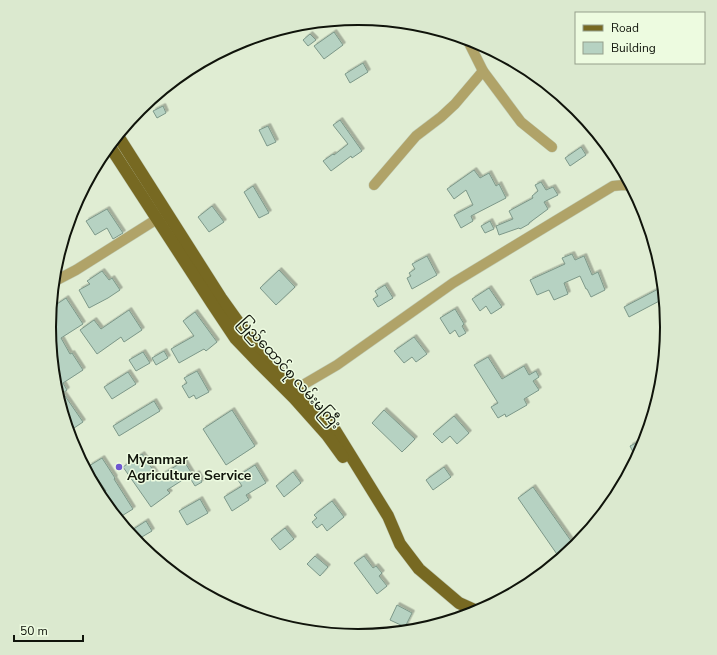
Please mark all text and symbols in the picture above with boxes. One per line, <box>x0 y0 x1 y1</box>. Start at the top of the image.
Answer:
legend <box>575 12 705 64</box>
text: Road <box>611 20 639 36</box>
text: Building <box>611 40 656 56</box>
street label: ပြည်ထောင်စု လမ်းမကြီး <box>233 312 346 434</box>
place label: Myanmar Agriculture Service <box>127 450 252 485</box>
marker: Myanmar Agriculture Service <box>114 462 124 472</box>
scale bar <box>14 617 83 643</box>
text: 50 m <box>20 623 48 639</box>

